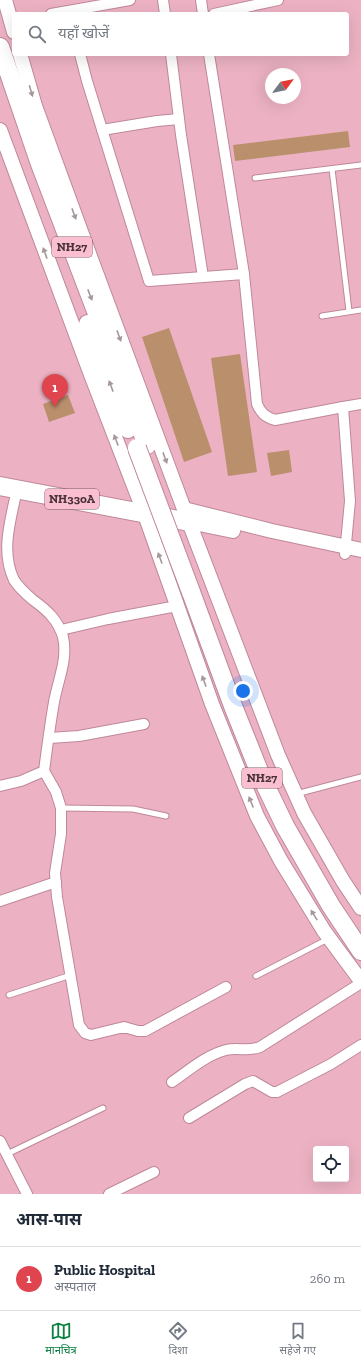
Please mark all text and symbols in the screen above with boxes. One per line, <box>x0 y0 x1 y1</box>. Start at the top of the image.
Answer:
search box <box>12 12 349 56</box>
icon: search <box>26 23 48 45</box>
text: यहाँ खोजें <box>58 24 109 42</box>
north arrow <box>265 68 301 104</box>
one-way arrow <box>28 86 34 98</box>
one-way arrow <box>72 208 78 220</box>
road number: NH27 <box>52 237 92 257</box>
one-way arrow <box>42 246 48 258</box>
one-way arrow <box>87 289 93 301</box>
one-way arrow <box>117 330 123 342</box>
pin: 1 <box>42 374 68 407</box>
one-way arrow <box>107 380 113 392</box>
one-way arrow <box>112 433 118 445</box>
one-way arrow <box>162 452 168 464</box>
road number: NH330A <box>45 489 99 509</box>
one-way arrow <box>157 552 163 564</box>
one-way arrow <box>200 674 206 686</box>
your location <box>233 681 253 701</box>
road number: NH27 <box>242 768 282 788</box>
one-way arrow <box>248 795 254 807</box>
one-way arrow <box>310 910 318 920</box>
map controls <box>313 1146 349 1182</box>
button: locate <box>313 1146 349 1182</box>
text: आस-पास <box>16 1209 81 1229</box>
text: Public Hospital <box>54 1261 155 1279</box>
text: 1 <box>26 1271 32 1286</box>
text: 260 m <box>310 1271 345 1286</box>
text: अस्पताल <box>54 1279 96 1294</box>
tab: मानचित्र <box>45 1320 77 1358</box>
tab: दिशा <box>167 1320 189 1358</box>
tab: सहेजे गए <box>280 1320 316 1358</box>

